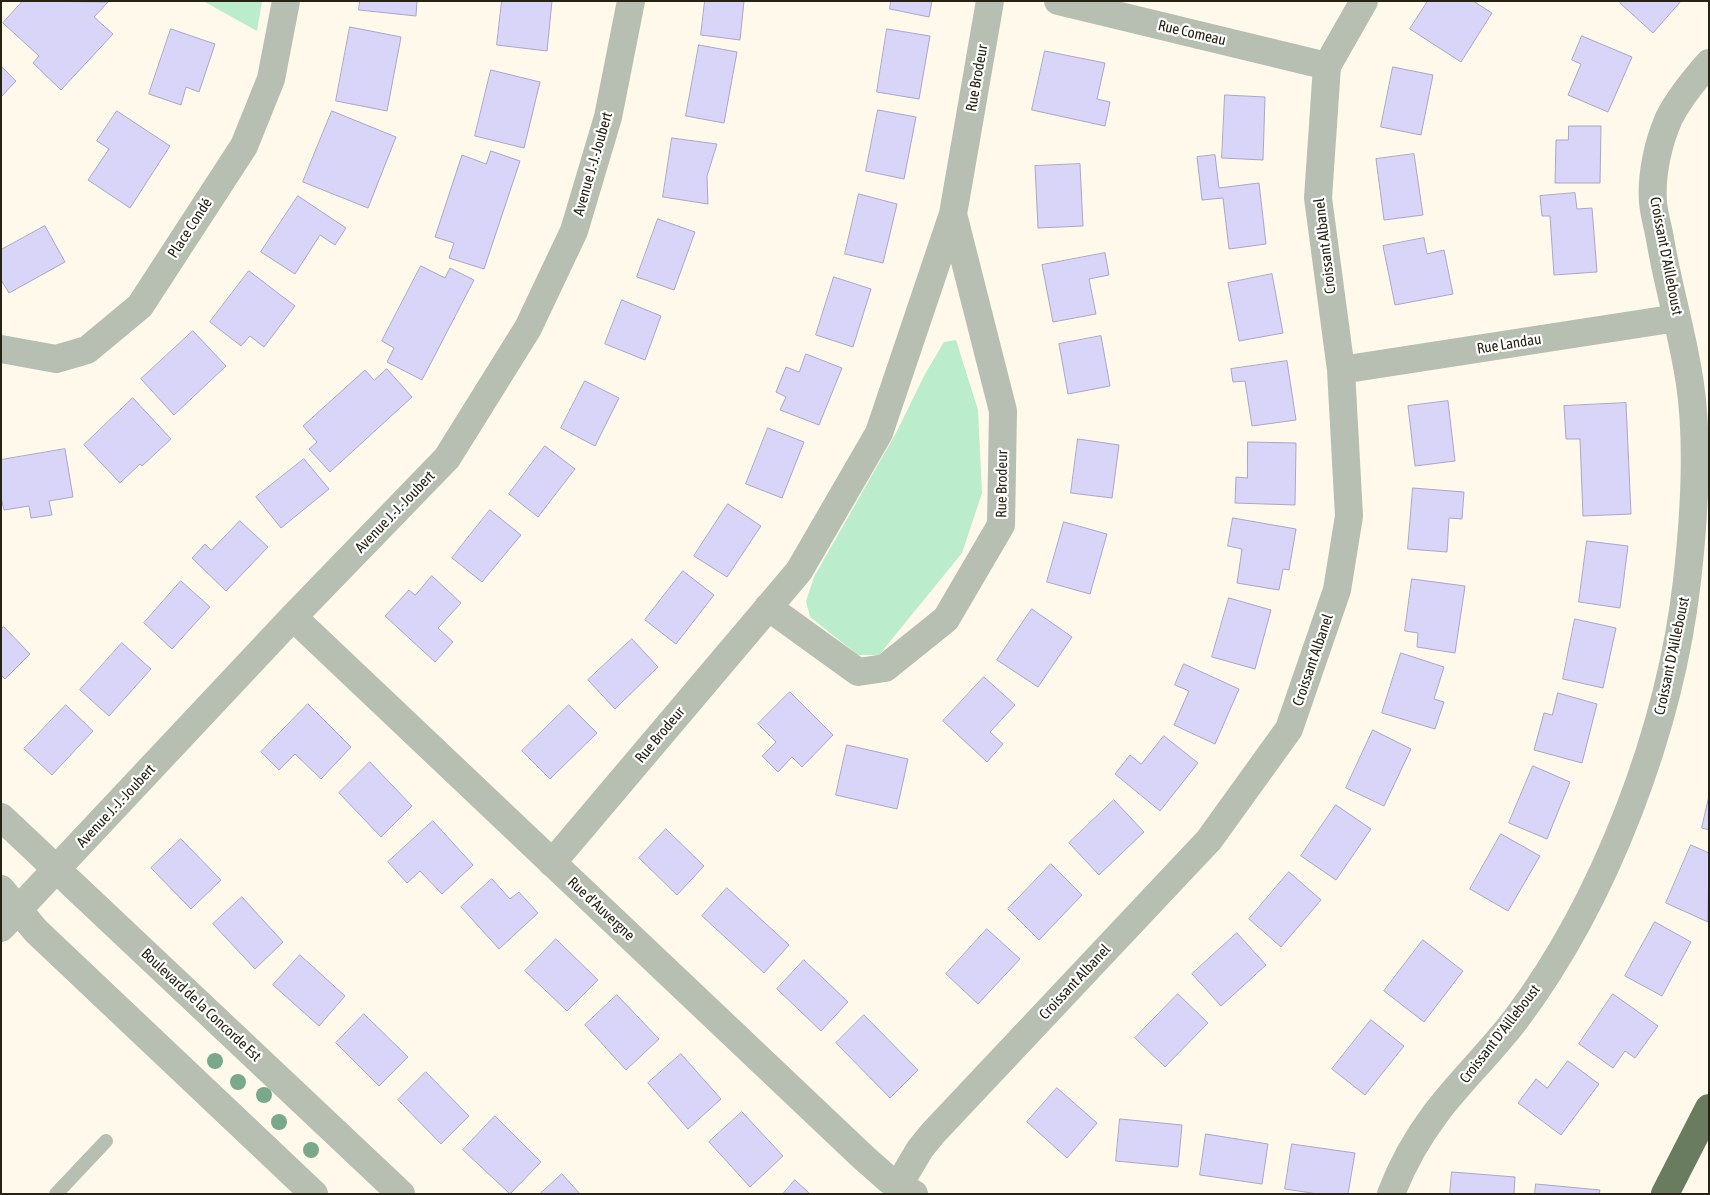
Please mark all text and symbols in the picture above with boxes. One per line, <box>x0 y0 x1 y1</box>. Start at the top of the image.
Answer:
street label: Rue Comeau <box>1156 16 1228 50</box>
street label: Rue Brodeur <box>962 43 992 113</box>
street label: Avenue J.-J.-Joubert <box>570 110 616 218</box>
street label: Place Condé <box>164 195 216 261</box>
street label: Croissant D'Ailleboust <box>1646 195 1686 317</box>
street label: Croissant Albanel <box>1310 197 1340 295</box>
street label: Rue Landau <box>1475 330 1543 358</box>
street label: Rue Brodeur <box>992 450 1012 518</box>
street label: Avenue J.-J.-Joubert <box>351 467 439 557</box>
street label: Croissant D'Ailleboust <box>1651 595 1693 717</box>
street label: Croissant Albanel <box>1289 612 1337 708</box>
street label: Rue Brodeur <box>631 703 689 767</box>
street label: Avenue J.-J.-Joubert <box>73 761 159 851</box>
street label: Rue d'Auvergne <box>564 873 638 945</box>
street label: Croissant Albanel <box>1036 941 1114 1023</box>
street label: Boulevard de la Concorde Est <box>137 945 265 1065</box>
street label: Croissant D'Ailleboust <box>1456 981 1544 1087</box>

